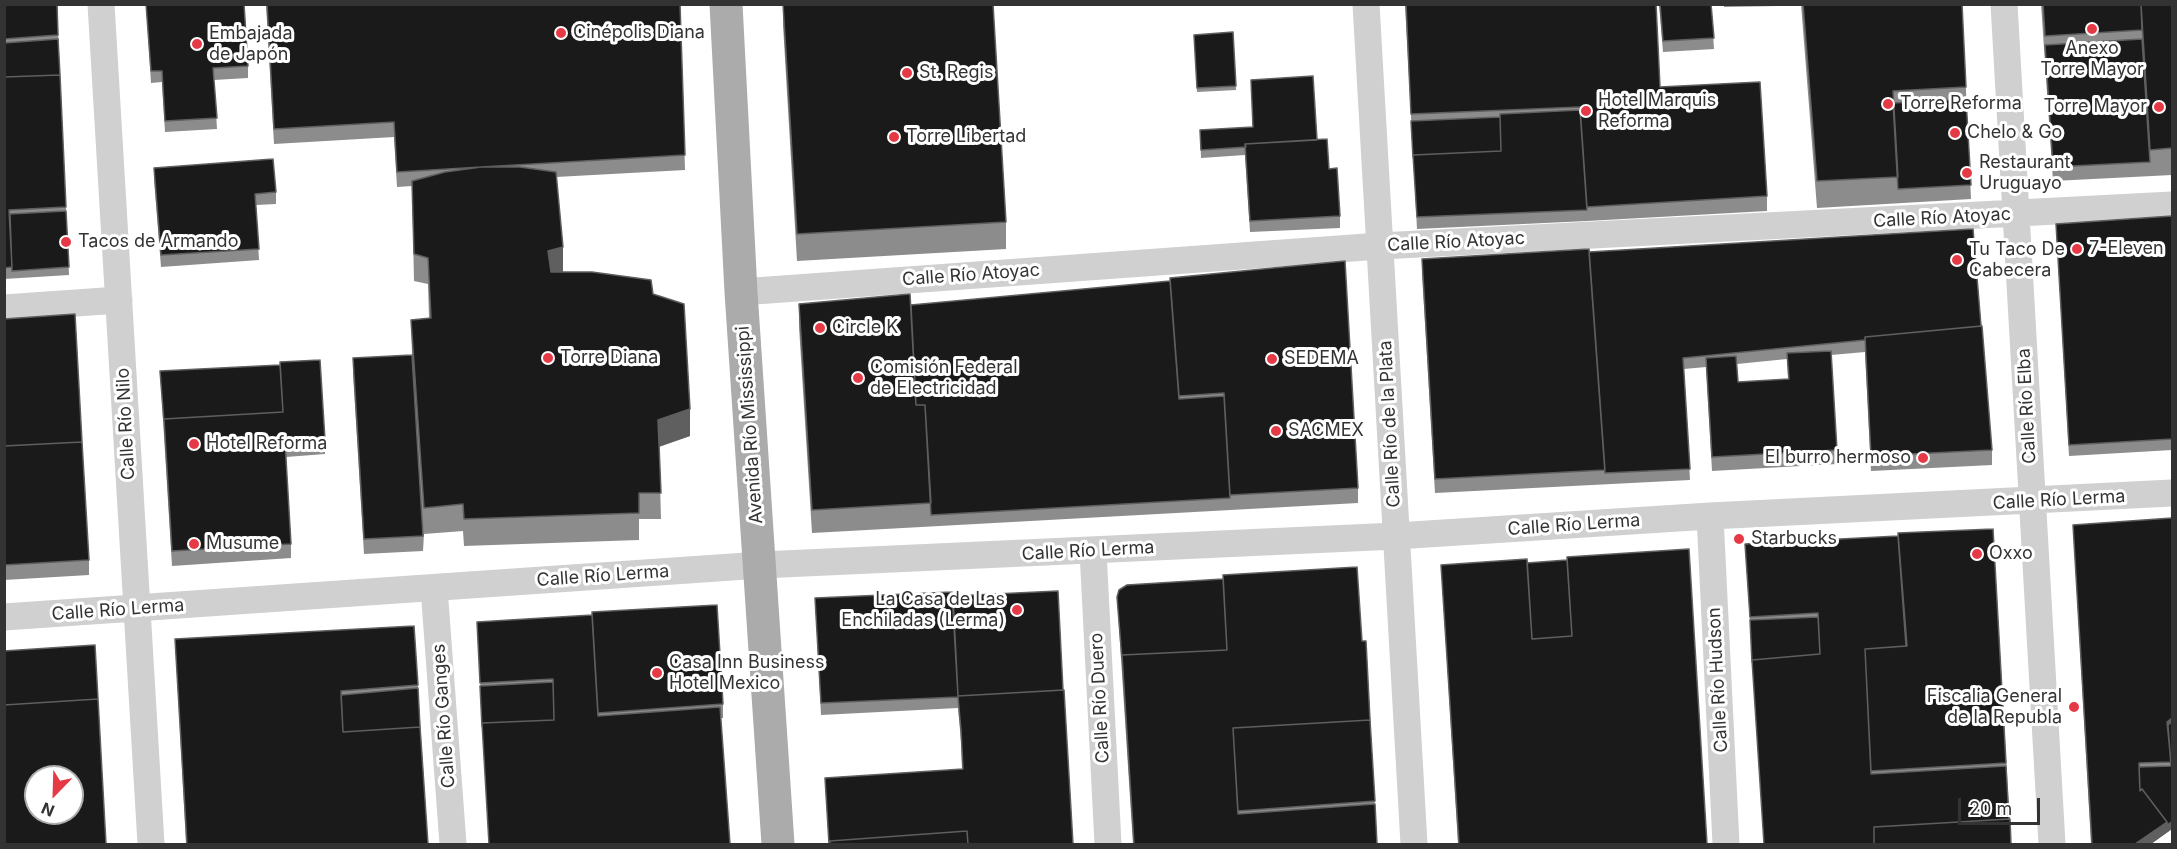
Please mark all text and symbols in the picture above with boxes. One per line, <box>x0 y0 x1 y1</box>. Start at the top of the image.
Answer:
place label: Cinépolis Diana <box>573 22 705 44</box>
marker: Anexo Torre Mayor <box>2085 22 2099 36</box>
place label: Embajada de Japón <box>209 23 292 66</box>
marker: Cinépolis Diana <box>554 26 568 40</box>
marker: Embajada de Japón <box>190 37 204 51</box>
place label: Anexo Torre Mayor <box>2040 38 2144 80</box>
place label: St. Regis <box>919 62 993 84</box>
marker: St. Regis <box>900 66 914 80</box>
place label: Hotel Marquis Reforma <box>1598 90 1716 132</box>
place label: Torre Reforma <box>1900 93 2022 115</box>
place label: Torre Mayor <box>2043 96 2147 118</box>
marker: Torre Reforma <box>1881 97 1895 111</box>
marker: Torre Mayor <box>2152 100 2166 114</box>
marker: Hotel Marquis Reforma <box>1579 104 1593 118</box>
place label: Chelo & Go <box>1967 122 2062 144</box>
place label: Torre Libertad <box>906 126 1026 148</box>
marker: Chelo & Go <box>1948 126 1962 140</box>
marker: Torre Libertad <box>887 130 901 144</box>
place label: Restaurant Uruguayo <box>1979 152 2070 195</box>
marker: Restaurant Uruguayo <box>1960 166 1974 180</box>
street label: Calle Río Atoyac <box>1873 204 2011 232</box>
street label: Calle Río Atoyac <box>1387 228 1525 256</box>
place label: Tacos de Armando <box>78 231 238 253</box>
marker: Tacos de Armando <box>59 235 73 249</box>
place label: 7-Eleven <box>2089 238 2164 260</box>
place label: Tu Taco De Cabecera <box>1969 239 2065 282</box>
marker: 7-Eleven <box>2070 242 2084 256</box>
marker: Tu Taco De Cabecera <box>1950 253 1964 267</box>
street label: Calle Río Atoyac <box>901 259 1041 291</box>
place label: Circle K <box>832 317 898 339</box>
marker: Circle K <box>813 321 827 335</box>
street label: Avenida Río Mississippi <box>732 325 768 525</box>
street label: Calle Río de la Plata <box>1375 340 1405 508</box>
place label: Torre Diana <box>560 347 658 369</box>
place label: SEDEMA <box>1284 348 1359 370</box>
street label: Calle Río Elba <box>2013 348 2041 464</box>
marker: Torre Diana <box>541 351 555 365</box>
marker: SEDEMA <box>1265 352 1279 366</box>
place label: Comisión Federal de Electricidad <box>870 357 1018 400</box>
street label: Calle Río Nilo <box>112 367 140 481</box>
marker: Comisión Federal de Electricidad <box>851 371 865 385</box>
place label: SACMEX <box>1288 420 1364 442</box>
marker: SACMEX <box>1269 424 1283 438</box>
place label: Hotel Reforma <box>206 433 327 455</box>
marker: Hotel Reforma <box>187 437 201 451</box>
place label: El burro hermoso <box>1765 447 1911 469</box>
marker: El burro hermoso <box>1916 451 1930 465</box>
street label: Calle Río Lerma <box>1992 486 2126 514</box>
street label: Calle Río Lerma <box>1507 510 1641 540</box>
place label: Starbucks <box>1751 528 1837 550</box>
marker: Starbucks <box>1732 532 1746 546</box>
place label: Musume <box>206 533 279 555</box>
marker: Musume <box>187 537 201 551</box>
street label: Calle Río Lerma <box>1021 537 1155 565</box>
place label: Oxxo <box>1989 543 2033 565</box>
marker: Oxxo <box>1970 547 1984 561</box>
street label: Calle Río Lerma <box>536 561 670 591</box>
place label: La Casa de Las Enchiladas (Lerma) <box>841 589 1005 632</box>
street label: Calle Río Lerma <box>51 595 185 625</box>
marker: La Casa de Las Enchiladas (Lerma) <box>1010 603 1024 617</box>
street label: Calle Río Hudson <box>1703 607 1733 753</box>
street label: Calle Río Duero <box>1086 632 1114 764</box>
street label: Calle Río Ganges <box>428 643 460 789</box>
place label: Casa Inn Business Hotel Mexico <box>669 652 825 694</box>
marker: Casa Inn Business Hotel Mexico <box>650 666 664 680</box>
place label: Fiscalia General de la Republa <box>1927 686 2062 728</box>
marker: Fiscalia General de la Republa <box>2067 700 2081 714</box>
north arrow <box>24 765 84 825</box>
scale bar <box>1961 786 2044 824</box>
text: N <box>38 798 57 821</box>
text: 20 m <box>1969 798 2012 819</box>

